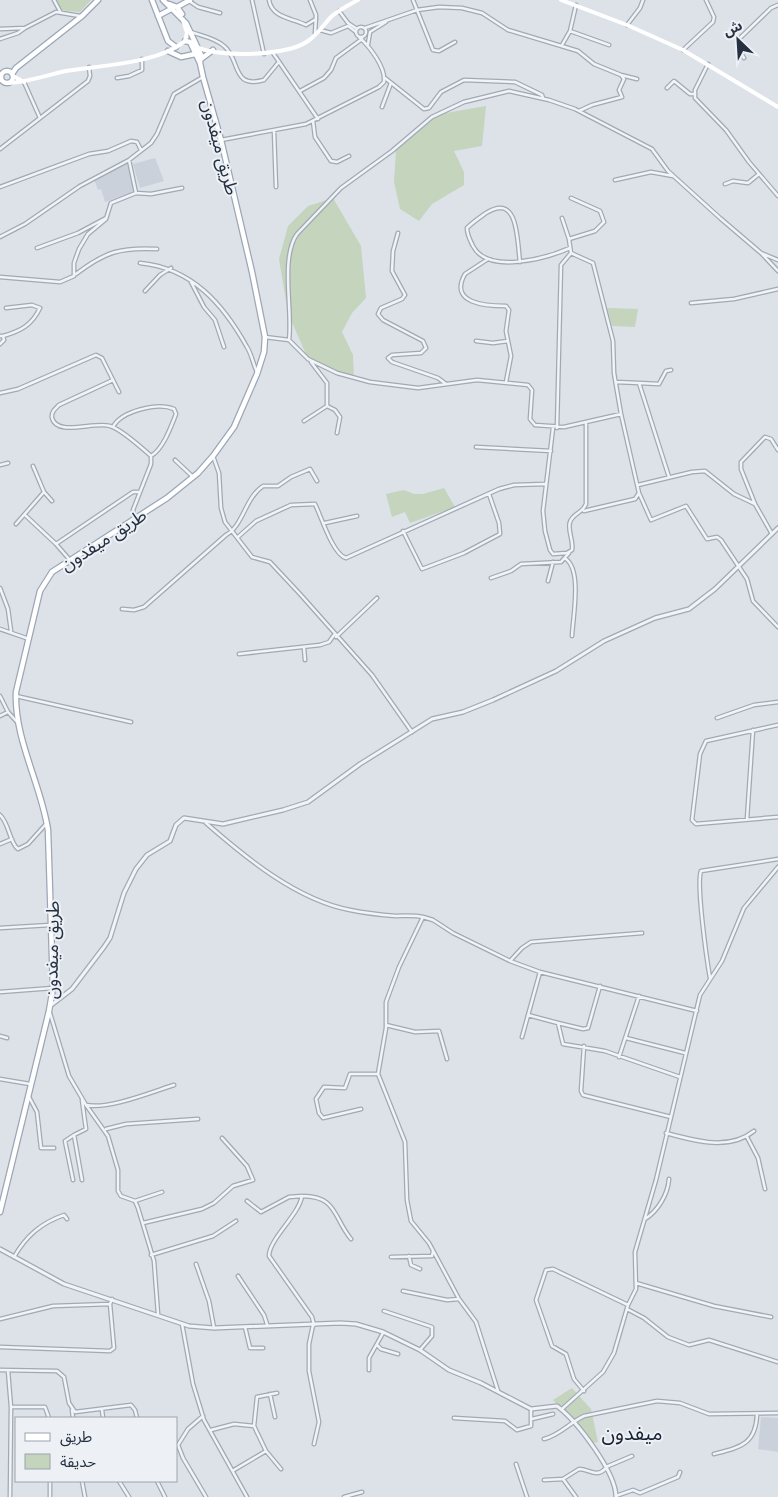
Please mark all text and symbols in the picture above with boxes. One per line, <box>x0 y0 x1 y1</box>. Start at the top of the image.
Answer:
north arrow <box>713 15 763 65</box>
text: ش <box>720 15 745 40</box>
street label: طريق ميفدون <box>197 96 245 198</box>
street label: طريق ميفدون <box>55 502 151 576</box>
street label: طريق ميفدون <box>38 901 64 999</box>
legend <box>15 1417 178 1482</box>
district label: ميفدون <box>601 1419 663 1446</box>
text: طريق <box>60 1426 92 1447</box>
text: حديقة <box>60 1451 96 1471</box>

